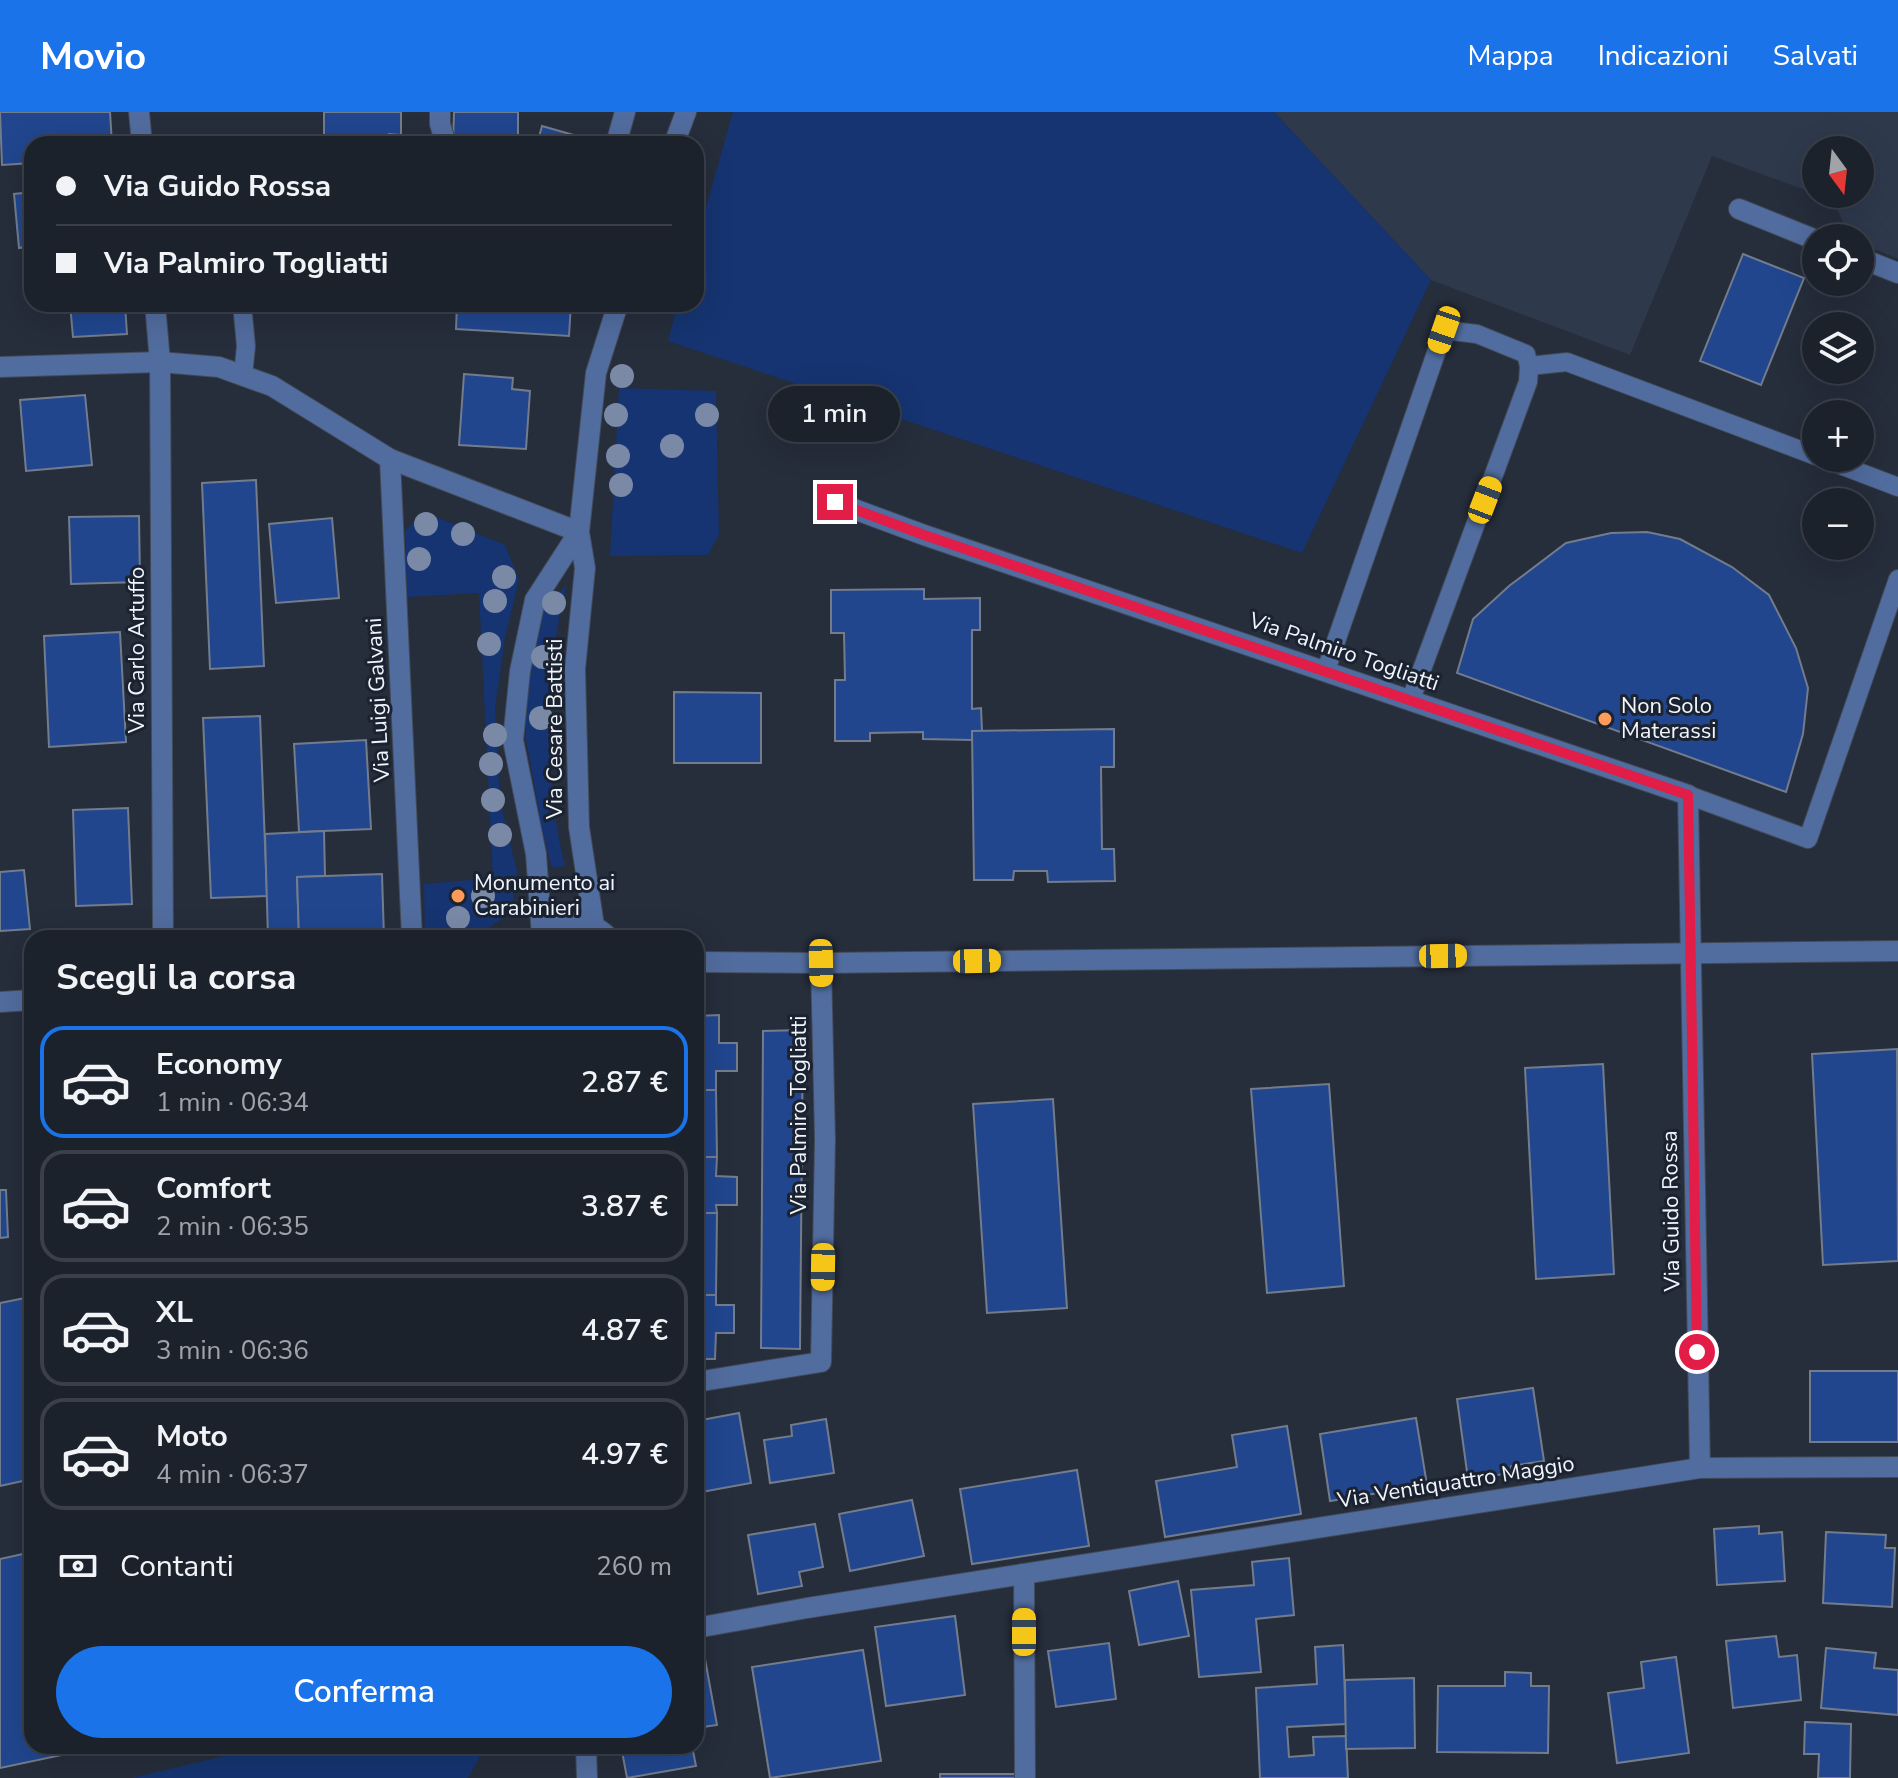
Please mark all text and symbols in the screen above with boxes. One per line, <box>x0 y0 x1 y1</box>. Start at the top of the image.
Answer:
text: Movio <box>40 31 146 82</box>
text: Mappa <box>1467 37 1554 75</box>
text: Indicazioni <box>1598 37 1729 75</box>
text: Salvati <box>1773 37 1858 75</box>
north arrow <box>1802 136 1874 208</box>
map controls <box>1802 136 1874 560</box>
text: Via Guido Rossa <box>104 166 331 207</box>
button: locate <box>1802 224 1874 296</box>
text: Via Palmiro Togliatti <box>104 243 388 284</box>
car <box>1425 303 1463 357</box>
button: layers <box>1802 312 1874 384</box>
callout: 1 min <box>769 386 901 442</box>
text: 1 min <box>801 396 867 431</box>
button: + <box>1802 400 1874 472</box>
car <box>1465 473 1505 527</box>
route end <box>817 484 853 520</box>
button: − <box>1802 488 1874 560</box>
street label: Via Carlo Artuffo <box>122 567 152 734</box>
street label: Via Palmiro Togliatti <box>1244 605 1443 699</box>
street label: Via Luigi Galvani <box>359 617 397 784</box>
street label: Via Cesare Battisti <box>540 639 570 820</box>
place label: Non Solo Materassi <box>1621 691 1716 746</box>
marker: Non Solo Materassi <box>1596 710 1614 728</box>
place label: Monumento ai Carabinieri <box>474 868 615 923</box>
marker: Monumento ai Carabinieri <box>449 887 467 905</box>
car <box>809 939 833 987</box>
car <box>1419 944 1467 968</box>
car <box>953 949 1001 973</box>
text: Scegli la corsa <box>56 953 296 1002</box>
street label: Via Palmiro Togliatti <box>784 1016 814 1215</box>
text: Economy <box>156 1044 282 1085</box>
icon: car <box>60 1046 132 1118</box>
text: 2.87 € <box>581 1062 668 1103</box>
text: 1 min · 06:34 <box>156 1085 309 1120</box>
street label: Via Guido Rossa <box>1655 1130 1687 1293</box>
text: Comfort <box>156 1168 271 1209</box>
icon: car <box>60 1170 132 1242</box>
text: 3.87 € <box>581 1186 668 1227</box>
text: 2 min · 06:35 <box>156 1209 309 1244</box>
car <box>811 1243 835 1291</box>
text: XL <box>156 1292 193 1333</box>
icon: car <box>60 1294 132 1366</box>
text: 4.87 € <box>581 1310 668 1351</box>
text: 3 min · 06:36 <box>156 1333 309 1368</box>
route start <box>1679 1334 1715 1370</box>
text: Moto <box>156 1416 228 1457</box>
icon: car <box>60 1418 132 1490</box>
text: 4.97 € <box>581 1434 668 1475</box>
street label: Via Ventiquattro Maggio <box>1334 1448 1577 1516</box>
text: 4 min · 06:37 <box>156 1457 309 1492</box>
icon: cash <box>56 1544 100 1588</box>
text: Contanti <box>120 1546 234 1587</box>
text: 260 m <box>596 1549 672 1584</box>
car <box>1012 1608 1036 1656</box>
button: Conferma <box>56 1646 672 1738</box>

